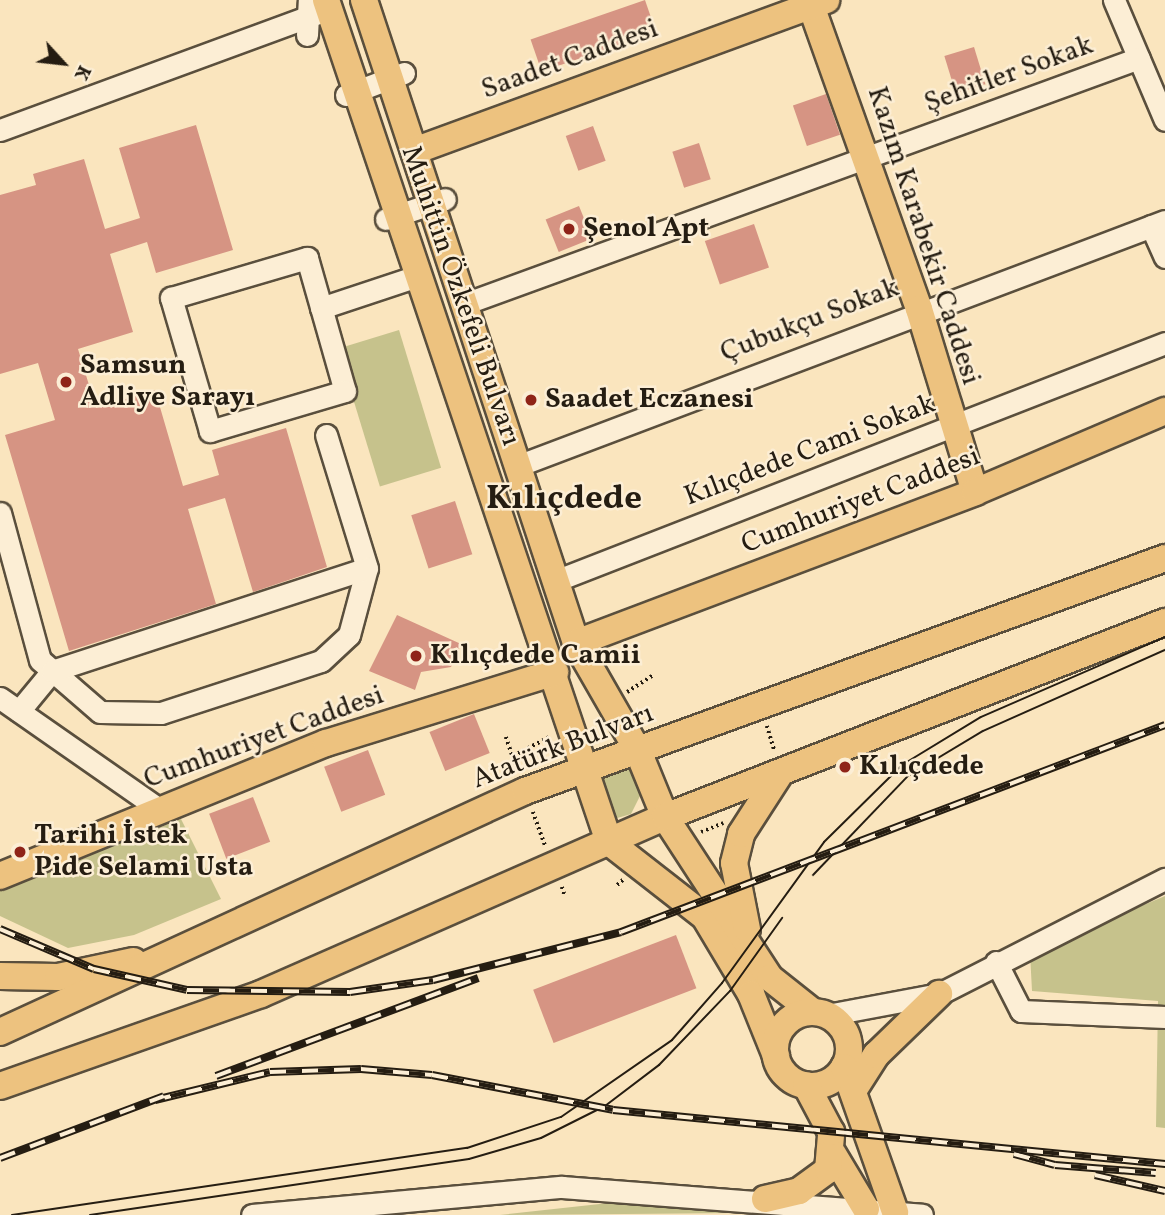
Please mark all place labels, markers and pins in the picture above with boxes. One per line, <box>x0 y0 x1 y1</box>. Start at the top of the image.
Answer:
place label: Şenol Apt <box>583 212 709 246</box>
marker: Şenol Apt <box>561 221 577 237</box>
place label: Samsun Adliye Sarayı <box>80 349 255 415</box>
marker: Samsun Adliye Sarayı <box>58 374 74 390</box>
place label: Saadet Eczanesi <box>545 383 754 417</box>
marker: Saadet Eczanesi <box>523 392 539 408</box>
place label: Kılıçdede Camii <box>430 639 641 673</box>
marker: Kılıçdede Camii <box>408 648 424 664</box>
place label: Kılıçdede <box>859 750 984 784</box>
marker: Kılıçdede <box>837 759 853 775</box>
place label: Tarihi İstek Pide Selami Usta <box>34 819 253 885</box>
marker: Tarihi İstek Pide Selami Usta <box>12 844 28 860</box>

